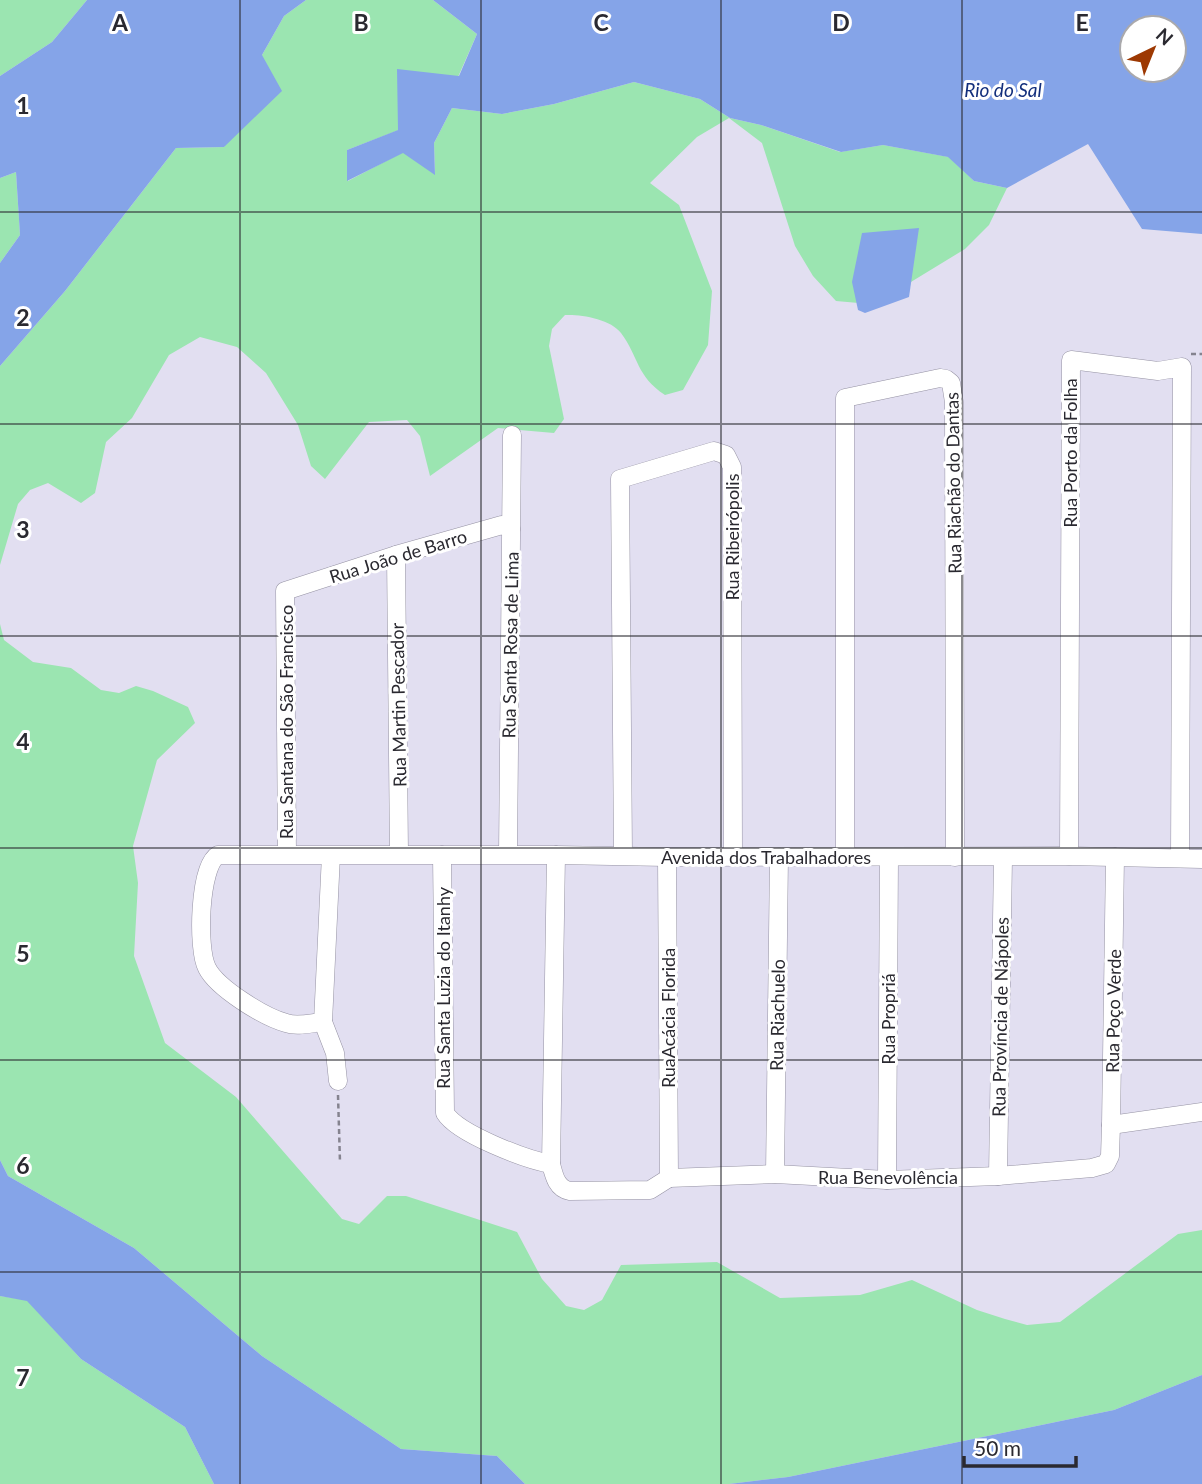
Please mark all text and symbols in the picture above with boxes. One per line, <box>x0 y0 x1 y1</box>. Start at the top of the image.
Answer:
text: A <box>111 8 129 36</box>
text: B <box>353 8 369 36</box>
text: C <box>593 8 609 36</box>
text: D <box>832 8 850 36</box>
text: E <box>1075 8 1089 36</box>
north arrow <box>1118 14 1188 84</box>
text: N <box>1152 23 1178 50</box>
water label: Rio do Sal <box>964 78 1042 101</box>
text: 1 <box>16 91 30 119</box>
text: 2 <box>16 303 30 331</box>
street label: Rua Porto da Folha <box>1059 378 1081 528</box>
street label: Rua Riachão do Dantas <box>940 392 966 574</box>
street label: Rua Ribeirópolis <box>721 473 743 600</box>
text: 3 <box>16 515 30 543</box>
street label: Rua João de Barro <box>327 525 469 587</box>
street label: Rua Santa Rosa de Lima <box>497 551 523 739</box>
street label: Rua Santana do São Francisco <box>275 605 297 839</box>
street label: Rua Martin Pescador <box>386 622 410 787</box>
text: 4 <box>16 727 30 755</box>
street label: Avenida dos Trabalhadores <box>661 846 871 868</box>
street label: Rua Santa Luzia do Itanhy <box>432 886 454 1089</box>
street label: Rua Província de Nápoles <box>987 917 1013 1117</box>
text: 5 <box>16 939 30 967</box>
street label: RuaAcácia Florida <box>657 948 679 1088</box>
street label: Rua Poço Verde <box>1101 949 1125 1073</box>
street label: Rua Riachuelo <box>765 959 789 1071</box>
street label: Rua Propriá <box>877 973 899 1065</box>
text: 6 <box>16 1151 30 1179</box>
street label: Rua Benevolência <box>818 1166 958 1188</box>
text: 7 <box>16 1363 30 1391</box>
scale bar <box>964 1424 1076 1468</box>
text: 50 m <box>974 1435 1021 1460</box>

